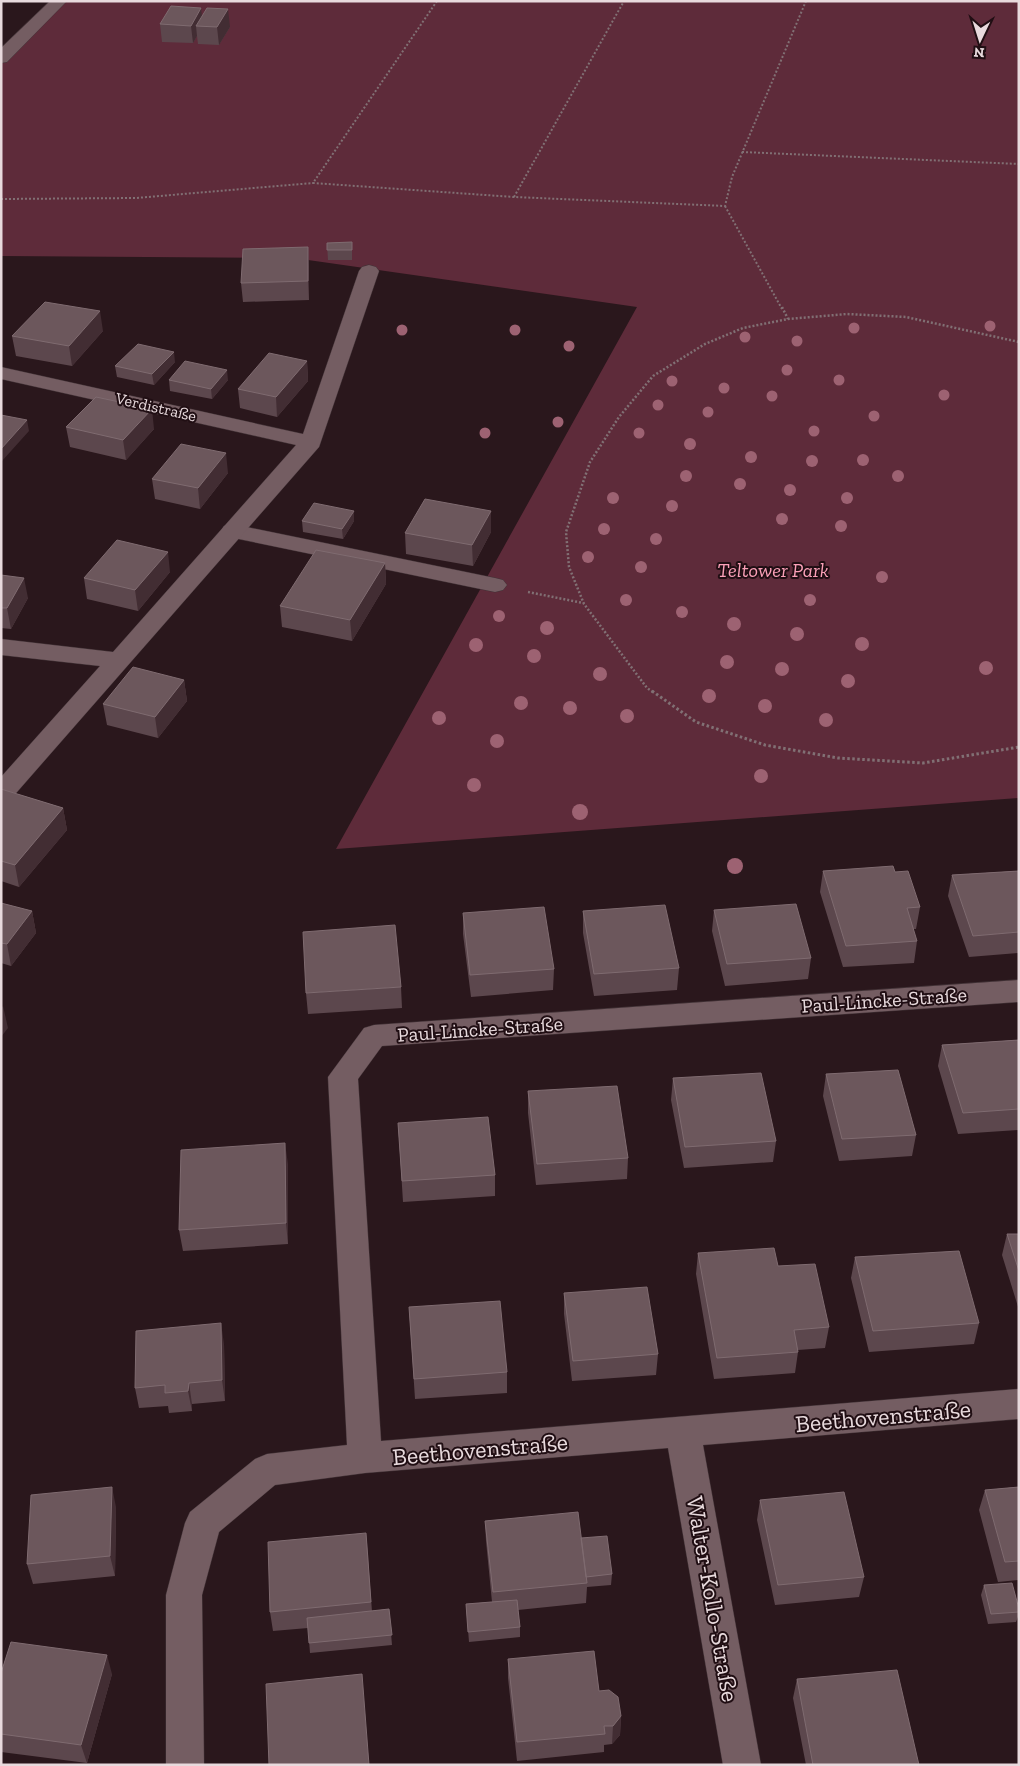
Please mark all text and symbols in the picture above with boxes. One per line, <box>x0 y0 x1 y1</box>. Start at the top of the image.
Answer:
north arrow <box>955 15 1005 65</box>
text: N <box>973 44 985 61</box>
street label: Verdistraße <box>113 388 198 425</box>
park label: Teltower Park <box>717 558 829 582</box>
street label: Paul-Lincke-Straße <box>800 982 968 1018</box>
street label: Paul-Lincke-Straße <box>396 1011 564 1047</box>
street label: Beethovenstraße <box>794 1394 972 1438</box>
street label: Beethovenstraße <box>391 1427 569 1471</box>
street label: Walter-Kollo-Straße <box>681 1494 745 1704</box>

